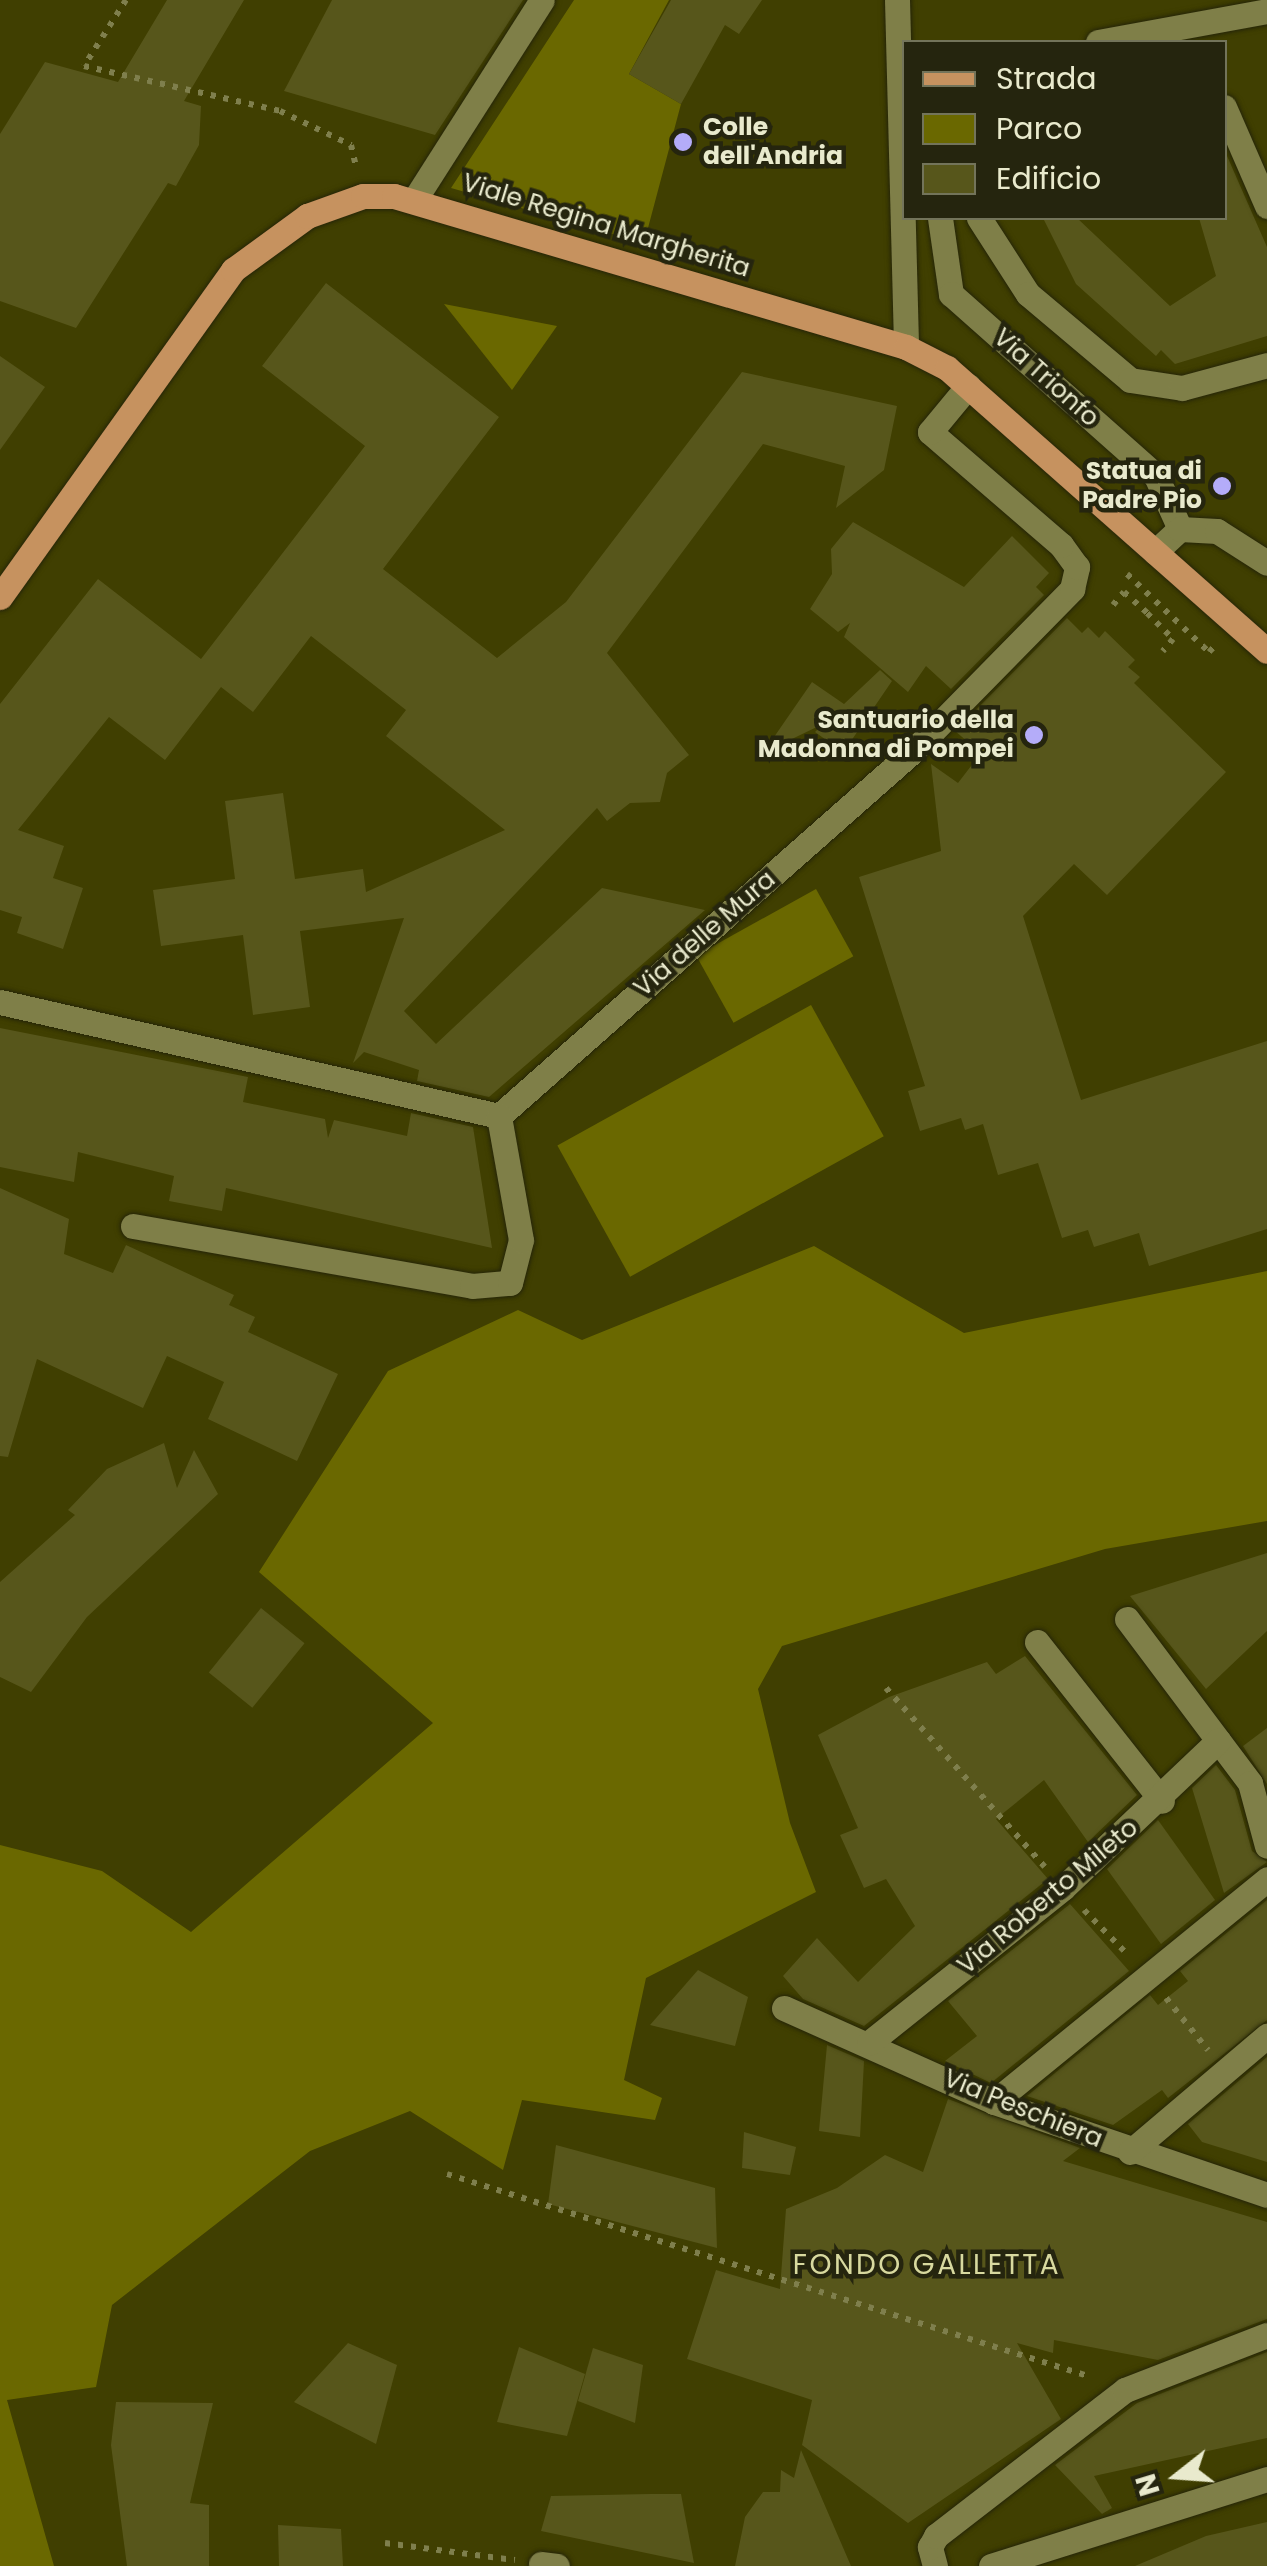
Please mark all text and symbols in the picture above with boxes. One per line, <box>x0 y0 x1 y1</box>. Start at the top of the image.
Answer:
legend <box>902 40 1227 220</box>
text: Strada <box>996 57 1097 100</box>
text: Parco <box>996 107 1082 150</box>
place label: Colle dell'Andria <box>703 113 843 172</box>
marker: Colle dell'Andria <box>672 131 694 153</box>
text: Edificio <box>996 157 1101 200</box>
street label: Viale Regina Margherita <box>459 168 753 284</box>
street label: Via Trionfo <box>987 323 1105 433</box>
place label: Statua di Padre Pio <box>1082 457 1202 516</box>
marker: Statua di Padre Pio <box>1211 475 1233 497</box>
place label: Santuario della Madonna di Pompei <box>758 706 1014 765</box>
marker: Santuario della Madonna di Pompei <box>1023 724 1045 746</box>
street label: Via delle Mura <box>628 865 782 1003</box>
street label: Via Roberto Mileto <box>952 1813 1144 1981</box>
street label: Via Peschiera <box>939 2063 1107 2155</box>
district label: FONDO GALLETTA <box>793 2248 1061 2282</box>
north arrow <box>1127 2426 1227 2526</box>
text: N <box>1126 2469 1170 2501</box>

